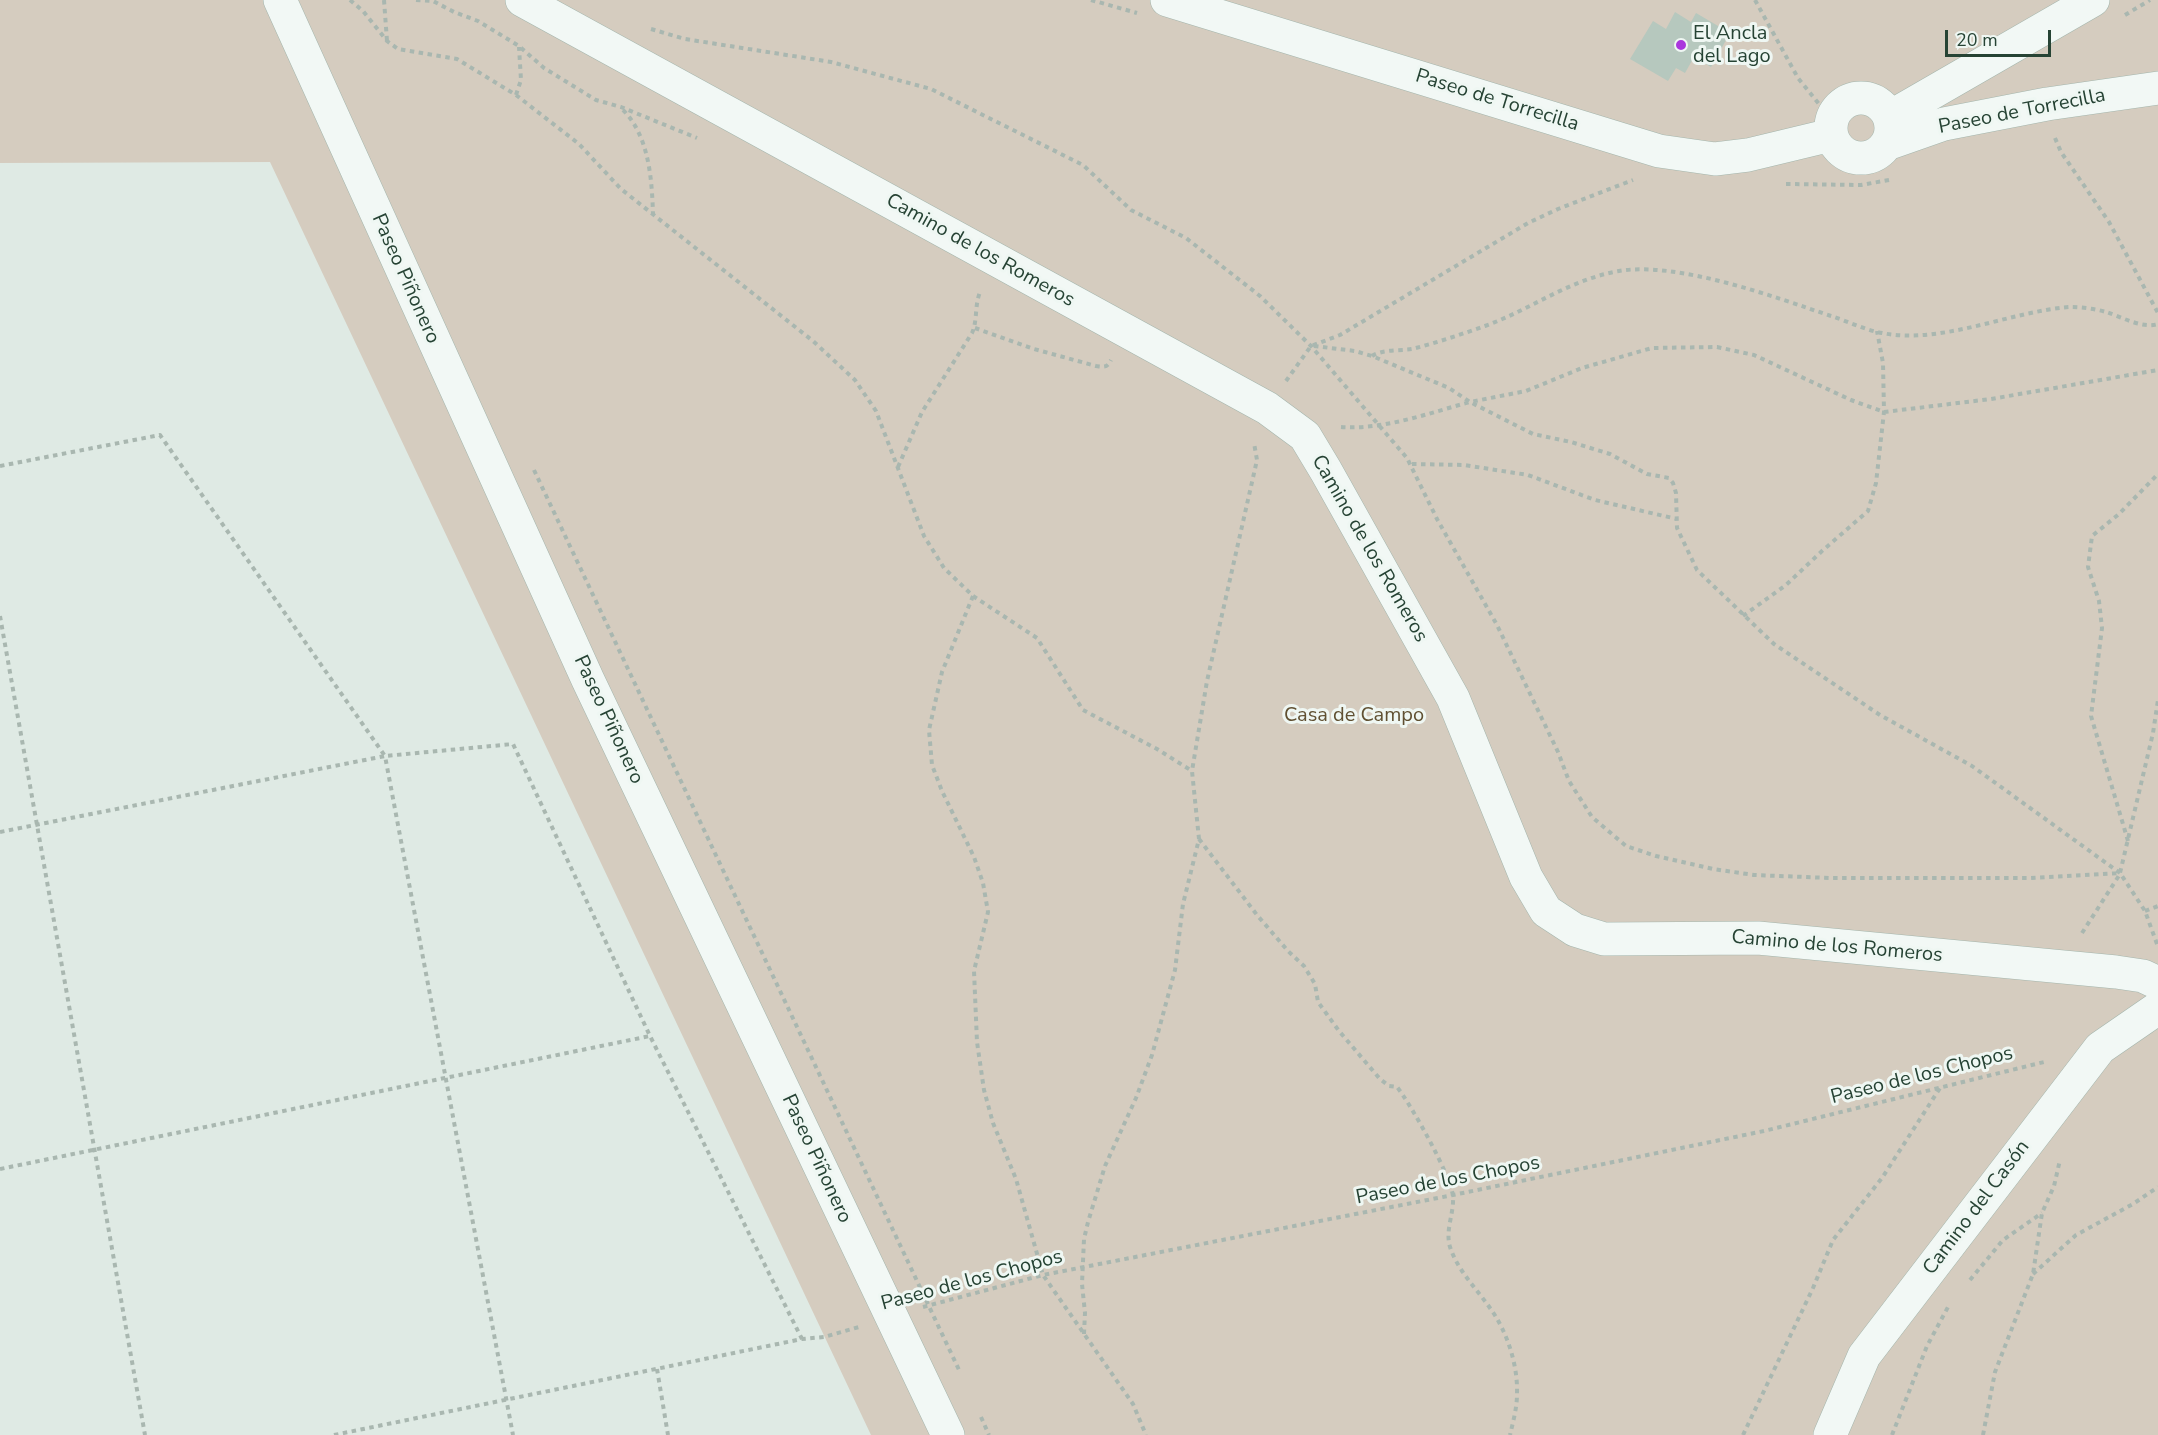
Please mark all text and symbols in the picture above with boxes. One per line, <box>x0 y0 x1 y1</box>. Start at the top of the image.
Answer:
scale bar <box>1948 18 2054 56</box>
place label: El Ancla del Lago <box>1693 22 1771 69</box>
text: 20 m <box>1956 28 1998 52</box>
marker: El Ancla del Lago <box>1674 38 1688 52</box>
street label: Paseo de Torrecilla <box>1412 65 1582 137</box>
street label: Paseo de Torrecilla <box>1936 84 2108 140</box>
street label: Camino de los Romeros <box>881 189 1079 313</box>
street label: Paseo Piñonero <box>366 211 444 347</box>
street label: Camino de los Romeros <box>1306 451 1432 647</box>
street label: Paseo Piñonero <box>568 652 648 788</box>
park label: Casa de Campo <box>1284 704 1424 728</box>
street label: Camino de los Romeros <box>1730 926 1944 968</box>
street label: Paseo de los Chopos <box>1828 1042 2016 1110</box>
street label: Paseo Piñonero <box>776 1091 856 1227</box>
street label: Camino del Casón <box>1919 1136 2035 1280</box>
street label: Paseo de los Chopos <box>1354 1151 1542 1211</box>
street label: Paseo de los Chopos <box>879 1245 1065 1317</box>

